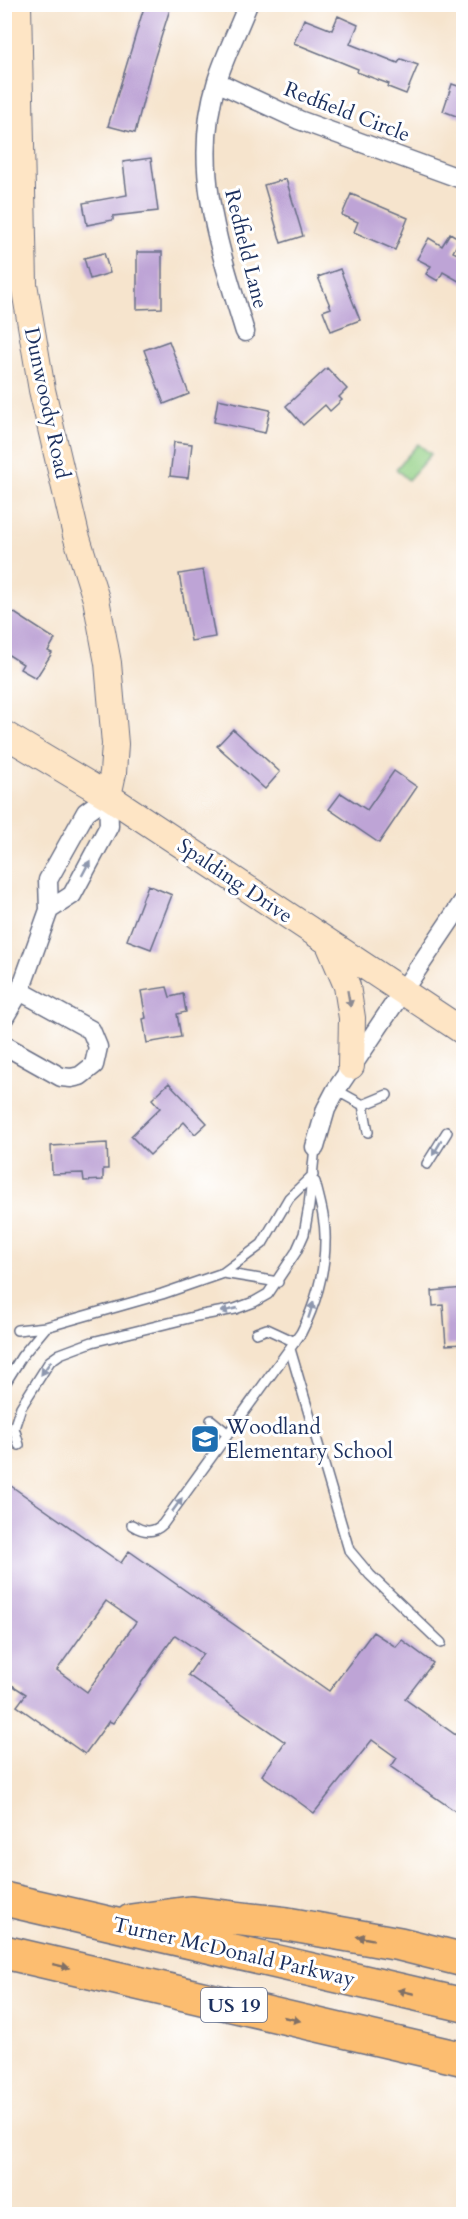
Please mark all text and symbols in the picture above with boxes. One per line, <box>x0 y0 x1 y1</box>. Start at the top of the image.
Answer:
street label: Redfield Circle <box>280 75 414 149</box>
street label: Redfield Lane <box>217 186 275 312</box>
street label: Dunwoody Road <box>17 325 77 481</box>
street label: Spalding Drive <box>172 832 298 930</box>
one-way arrow <box>81 859 91 876</box>
one-way arrow <box>345 990 354 1009</box>
one-way arrow <box>432 1140 442 1157</box>
one-way arrow <box>306 1301 316 1319</box>
one-way arrow <box>219 1306 238 1315</box>
one-way arrow <box>40 1360 52 1376</box>
place label: Woodland Elementary School <box>225 1413 393 1466</box>
school or university icon: Woodland Elementary School <box>189 1423 221 1455</box>
one-way arrow <box>171 1498 183 1514</box>
street label: Turner McDonald Parkway <box>110 1910 358 1994</box>
one-way arrow <box>356 1933 375 1942</box>
one-way arrow <box>52 1961 71 1971</box>
one-way arrow <box>397 1987 416 1996</box>
road number: US 19 <box>201 1988 267 2022</box>
one-way arrow <box>283 2015 302 2024</box>

